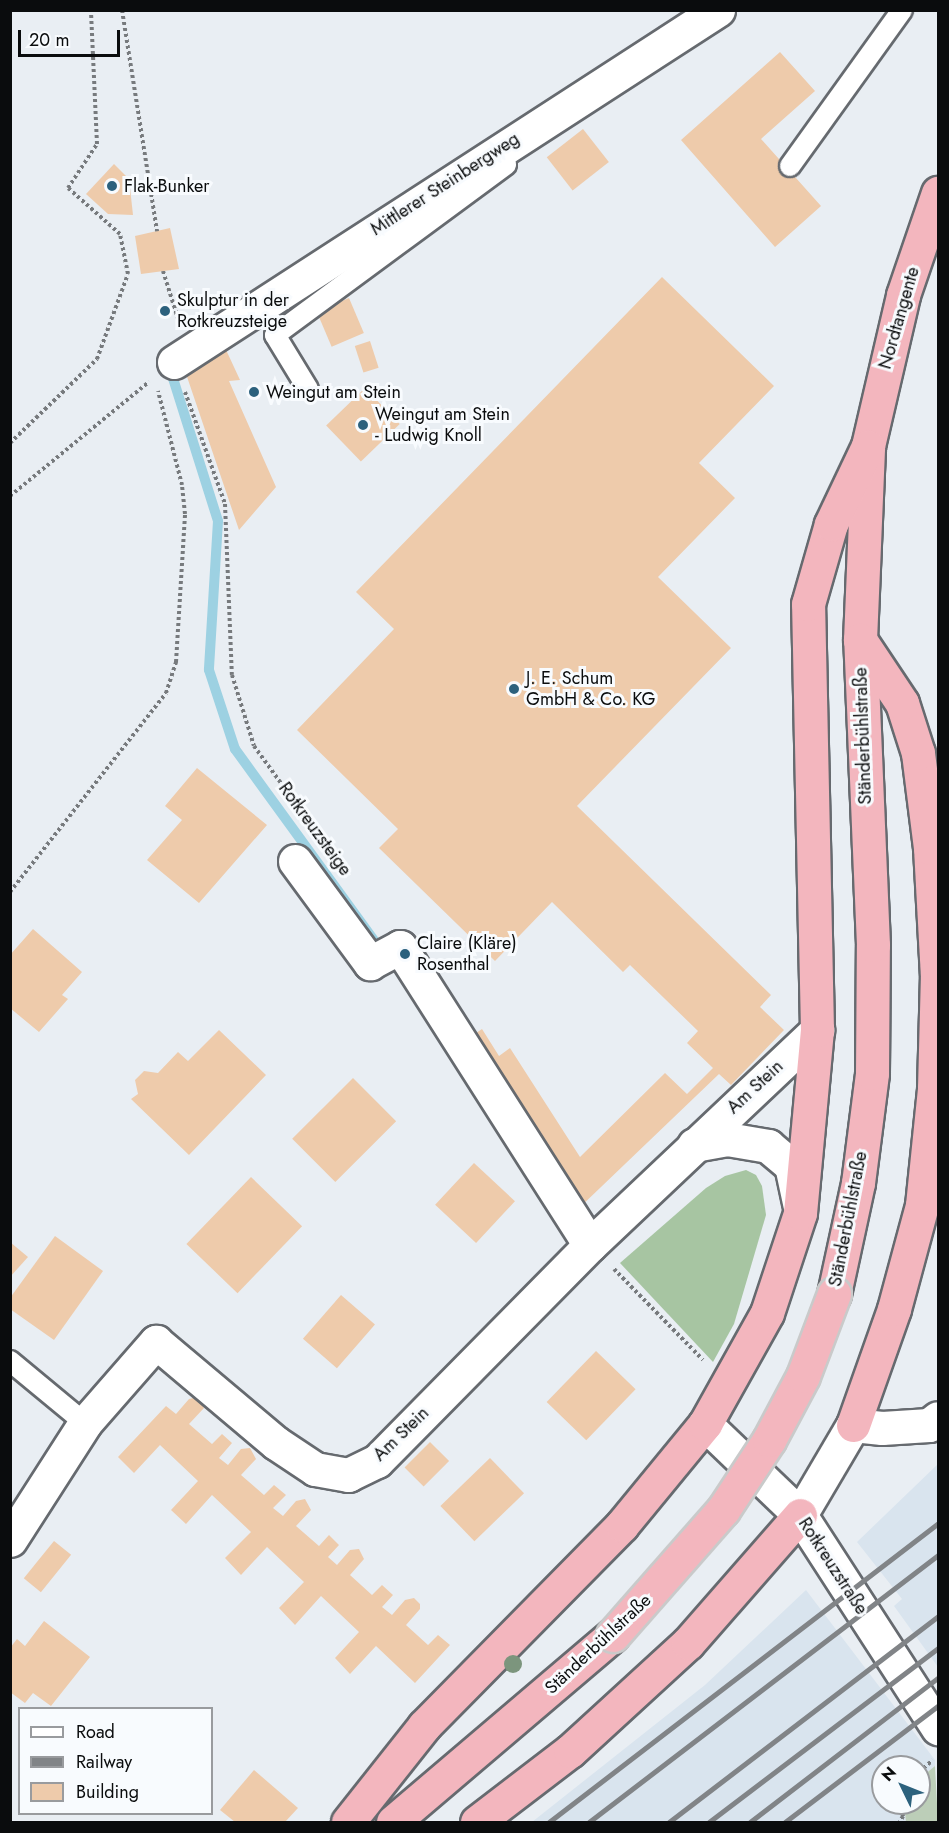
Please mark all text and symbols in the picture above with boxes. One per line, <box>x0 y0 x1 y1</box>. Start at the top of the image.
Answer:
scale bar <box>21 18 123 56</box>
text: 20 m <box>29 27 69 53</box>
street label: Mittlerer Steinbergweg <box>367 128 523 240</box>
place label: Flak-Bunker <box>124 175 210 197</box>
marker: Flak-Bunker <box>105 179 119 193</box>
street label: Nordtangente <box>874 264 924 372</box>
place label: Skulptur in der Rotkreuzsteige <box>177 290 289 332</box>
marker: Skulptur in der Rotkreuzsteige <box>158 304 172 318</box>
place label: Weingut am Stein <box>266 381 401 403</box>
marker: Weingut am Stein <box>247 385 261 399</box>
place label: Weingut am Stein - Ludwig Knoll <box>375 404 510 446</box>
marker: Weingut am Stein - Ludwig Knoll <box>356 418 370 432</box>
street label: Ständerbühlstraße <box>850 667 876 805</box>
place label: J. E. Schum GmbH & Co. KG <box>526 668 655 710</box>
marker: J. E. Schum GmbH & Co. KG <box>507 682 521 696</box>
street label: Rotkreuzsteige <box>274 778 356 880</box>
place label: Claire (Kläre) Rosenthal <box>417 933 517 976</box>
marker: Claire (Kläre) Rosenthal <box>398 947 412 961</box>
street label: Am Stein <box>722 1056 788 1118</box>
street label: Ständerbühlstraße <box>824 1150 872 1288</box>
street label: Am Stein <box>369 1402 433 1466</box>
street label: Rotkreuzstraße <box>794 1514 872 1618</box>
street label: Ständerbühlstraße <box>540 1589 656 1699</box>
legend <box>18 1707 213 1815</box>
text: Road <box>76 1719 115 1745</box>
text: Railway <box>76 1749 132 1775</box>
north arrow <box>871 1755 931 1815</box>
text: N <box>876 1761 902 1786</box>
text: Building <box>76 1779 139 1805</box>

